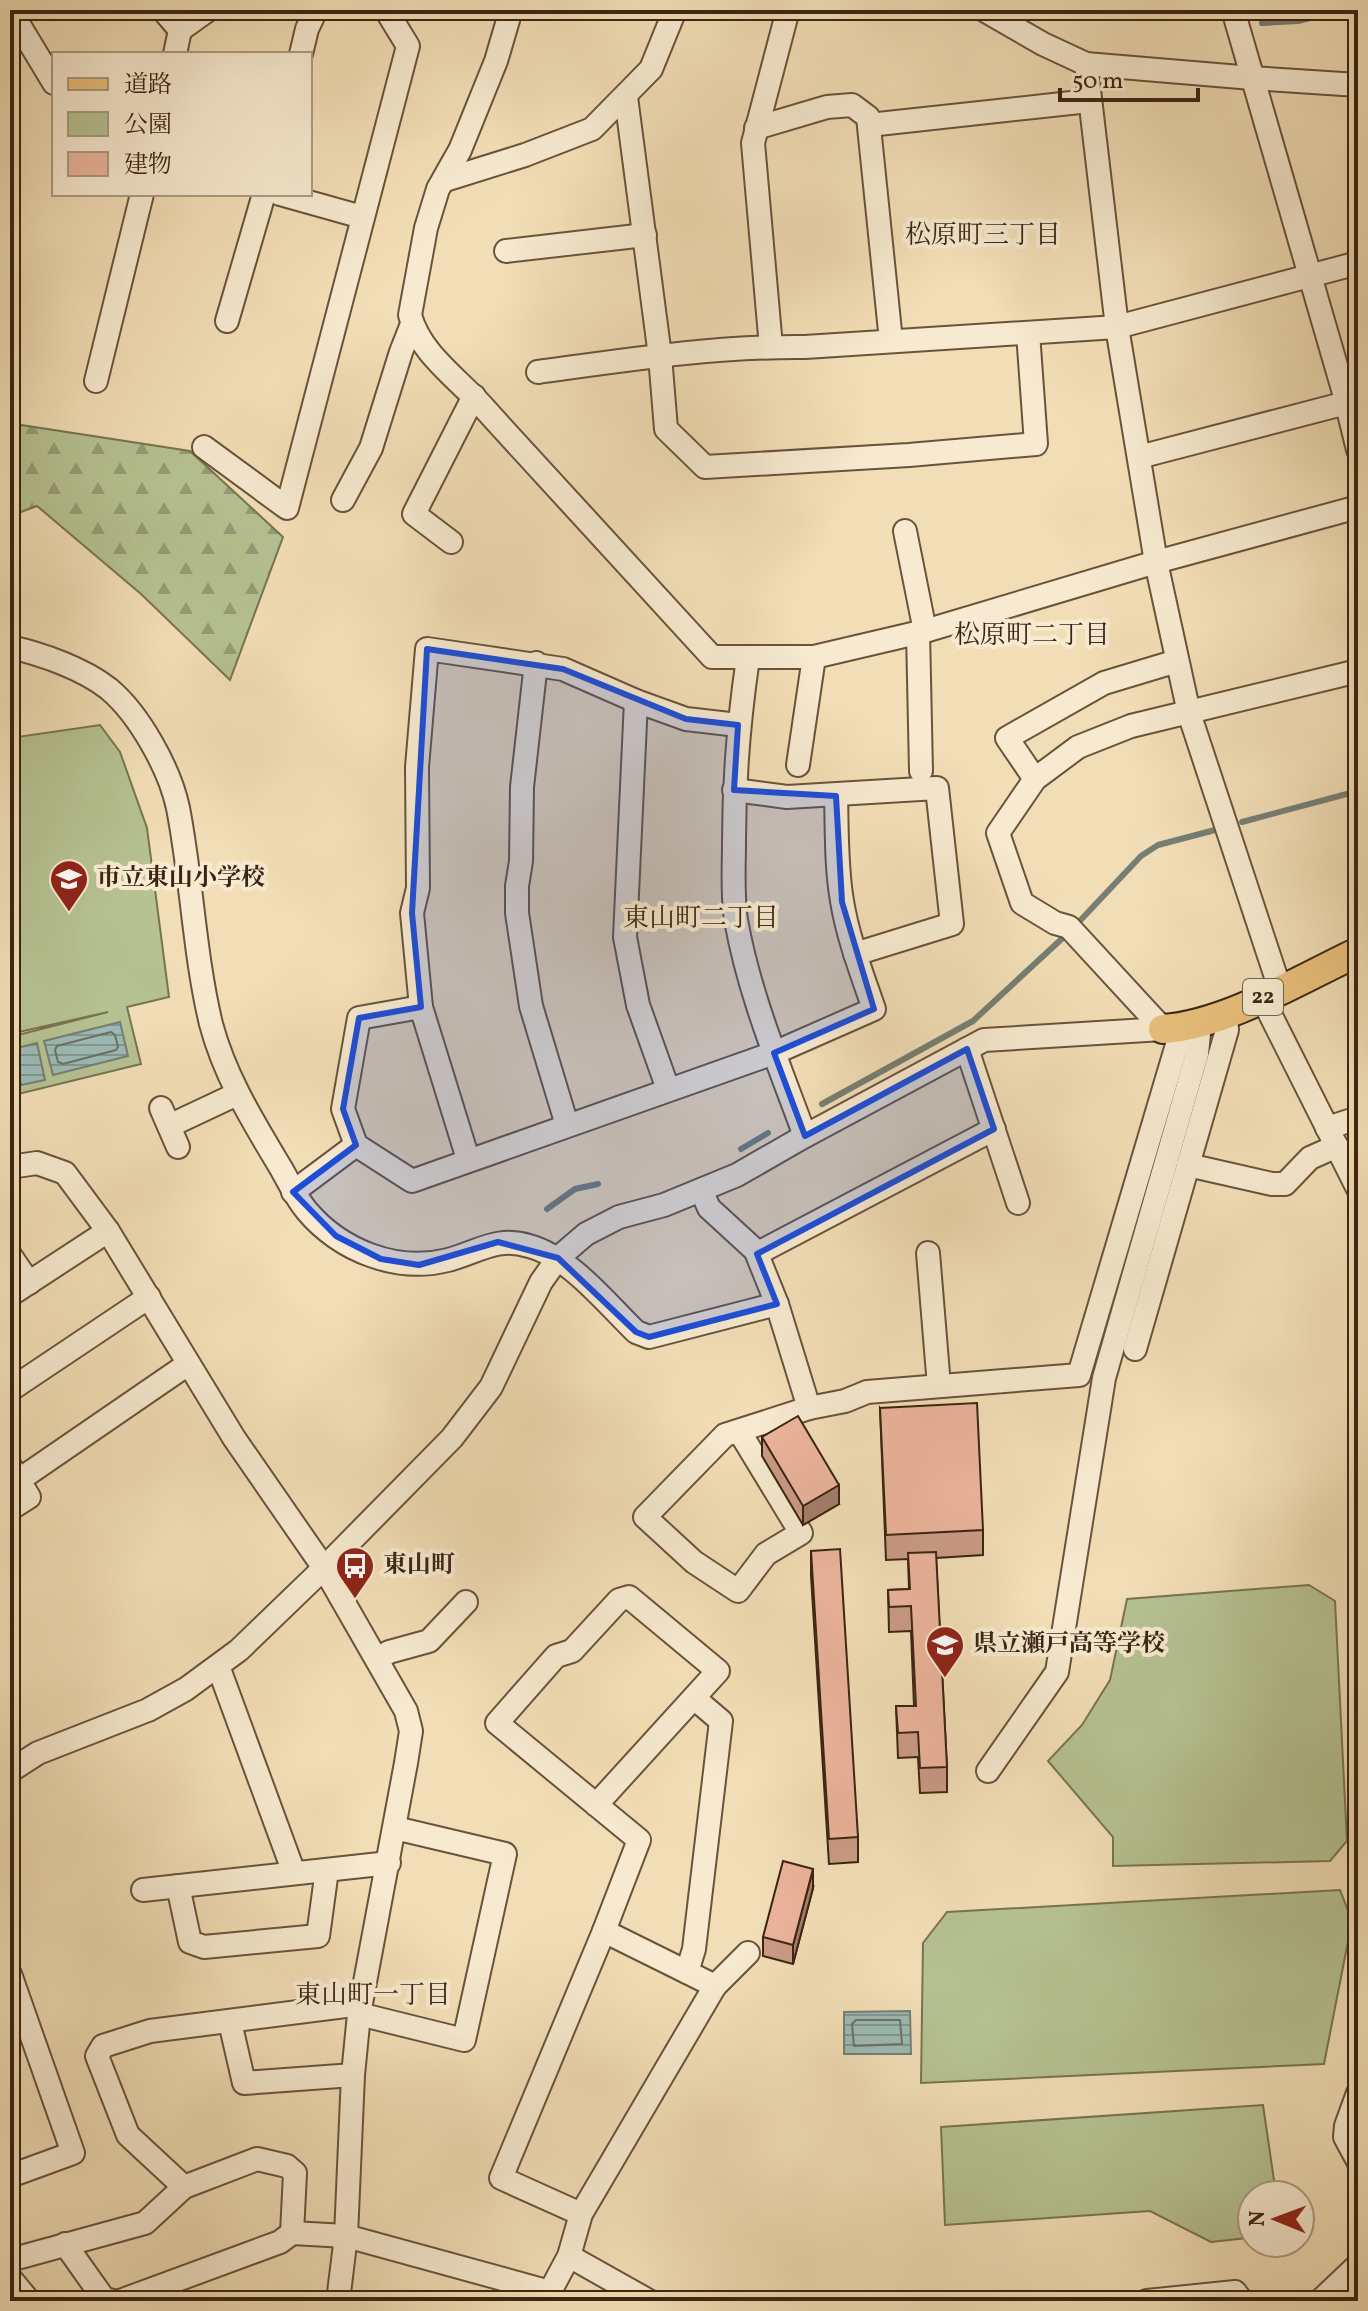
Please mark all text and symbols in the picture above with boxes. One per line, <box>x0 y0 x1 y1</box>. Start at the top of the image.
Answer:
legend <box>52 52 312 196</box>
scale bar <box>1060 52 1198 102</box>
text: 50 m <box>1072 65 1124 99</box>
text: 道路 <box>124 69 172 103</box>
text: 公園 <box>124 109 172 143</box>
text: 建物 <box>124 149 172 183</box>
district label: 松原町三丁目 <box>905 218 1061 254</box>
district label: 松原町二丁目 <box>954 618 1110 654</box>
school or university icon: 市立東山小学校 <box>48 858 90 913</box>
place label: 市立東山小学校 <box>97 862 265 896</box>
district label: 東山町二丁目 <box>623 901 779 937</box>
road number: 22 <box>1243 979 1283 1015</box>
bus stop icon: 東山町 <box>334 1545 376 1600</box>
place label: 東山町 <box>383 1549 455 1583</box>
school or university icon: 県立瀬戸高等学校 <box>924 1624 966 1679</box>
place label: 県立瀬戸高等学校 <box>973 1628 1165 1662</box>
district label: 東山町一丁目 <box>295 1978 451 2014</box>
north arrow <box>1236 2179 1316 2259</box>
text: N <box>1243 2210 1274 2227</box>

